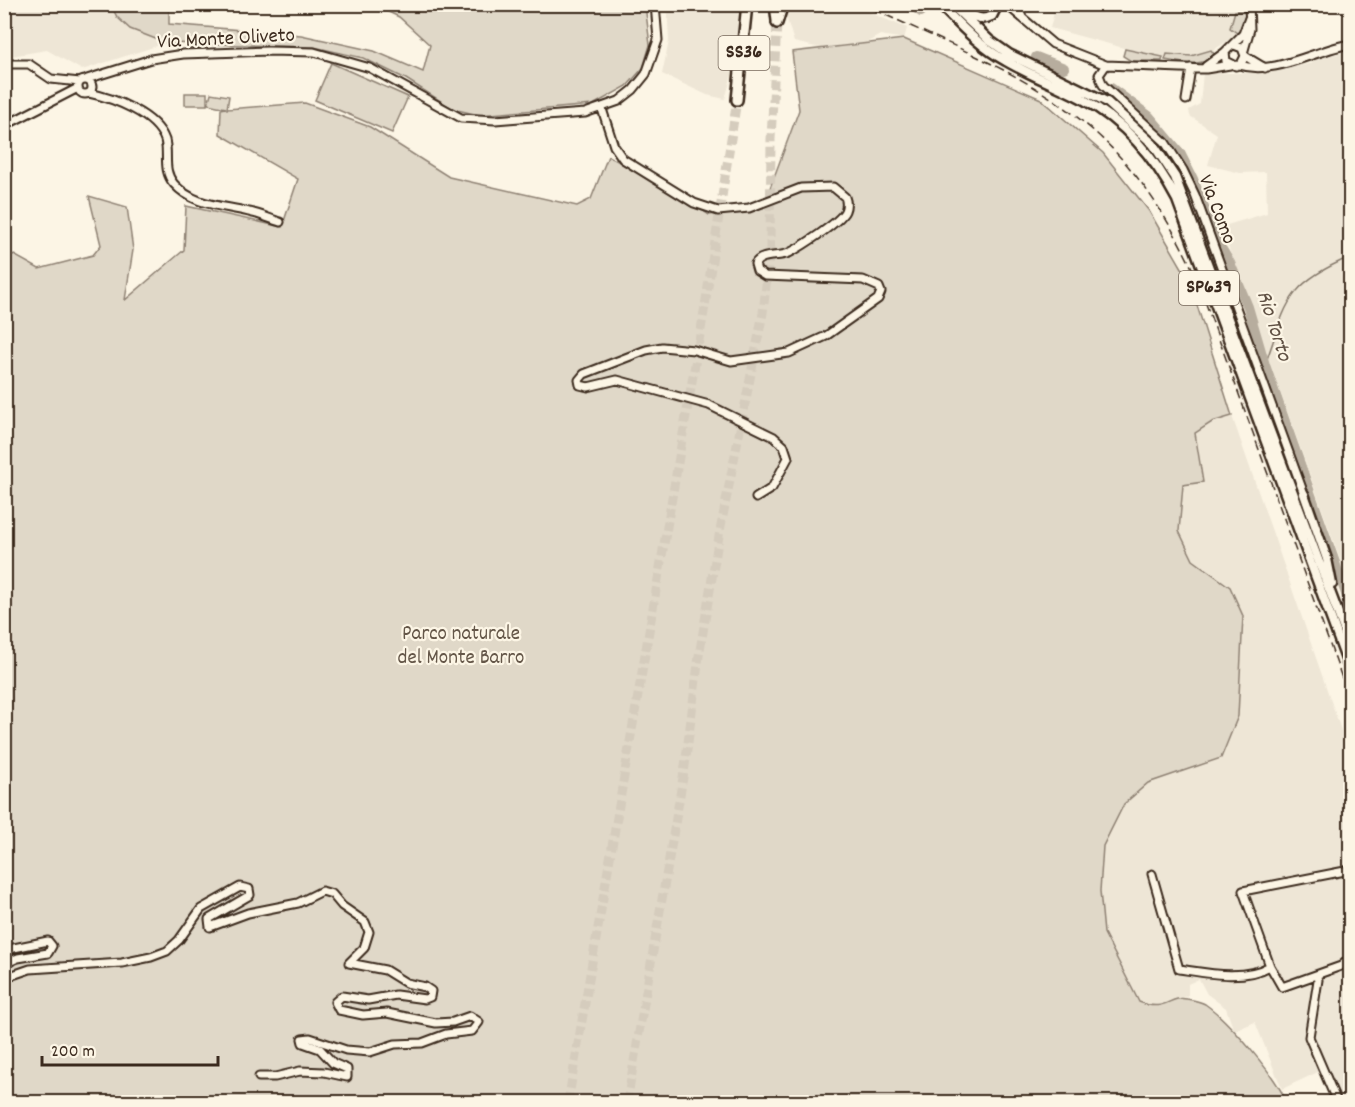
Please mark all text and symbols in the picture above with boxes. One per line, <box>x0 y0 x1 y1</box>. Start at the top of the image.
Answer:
street label: Via Monte Oliveto <box>156 21 296 59</box>
road number: SS36 <box>718 36 770 70</box>
street label: Via Como <box>1189 171 1243 249</box>
road number: SP639 <box>1179 271 1239 305</box>
water label: Rio Torto <box>1247 287 1299 366</box>
park label: Parco naturale del Monte Barro <box>398 620 524 674</box>
scale bar <box>42 1029 218 1067</box>
text: 200 m <box>51 1040 95 1065</box>

